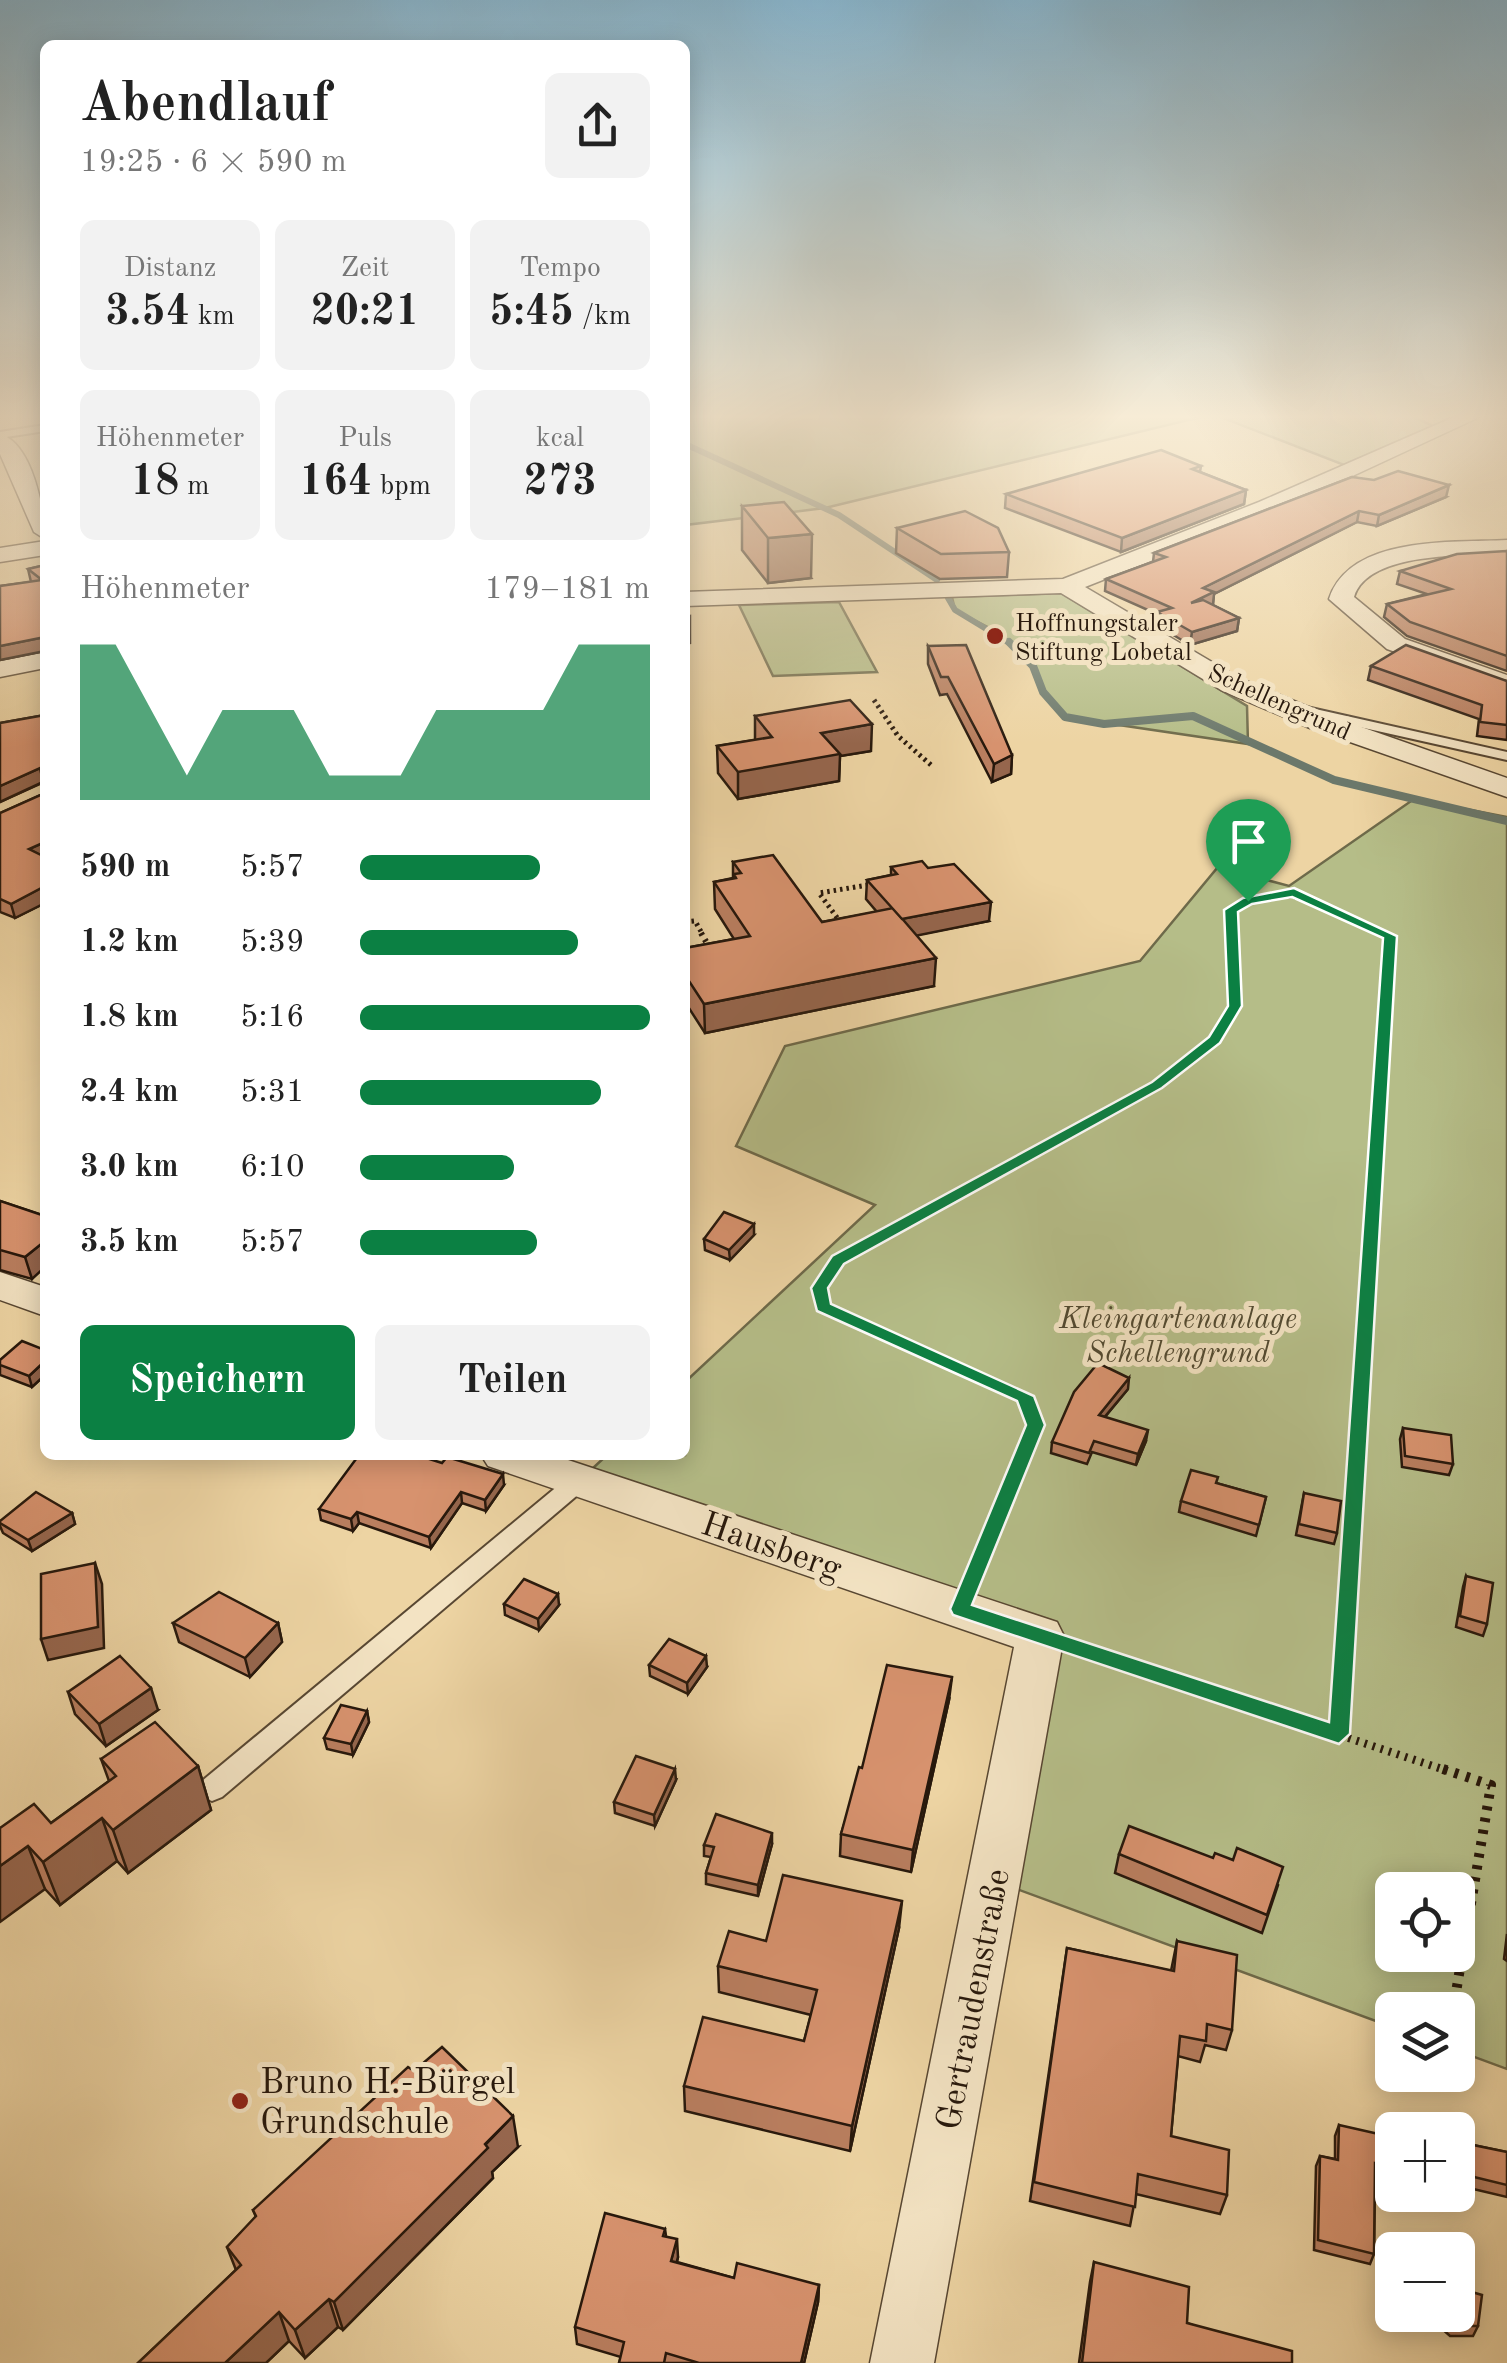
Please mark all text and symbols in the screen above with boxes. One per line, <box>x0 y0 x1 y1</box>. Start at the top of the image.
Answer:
button: share <box>545 73 650 178</box>
text: Abendlauf <box>80 78 331 133</box>
text: 19:25 · 6 × 590 m <box>80 147 347 179</box>
text: Distanz <box>124 255 216 283</box>
text: Zeit <box>341 255 389 283</box>
text: Tempo <box>519 255 601 283</box>
text: 3.54 <box>105 292 190 334</box>
text: 20:21 <box>310 292 420 334</box>
text: 5:45 <box>489 292 574 334</box>
text: km <box>190 303 235 331</box>
text: /km <box>574 303 631 331</box>
text: Höhenmeter <box>96 425 244 453</box>
text: Puls <box>338 425 392 453</box>
text: kcal <box>536 425 584 453</box>
text: 18 <box>131 462 179 504</box>
text: 164 <box>299 462 372 504</box>
text: 273 <box>523 462 597 504</box>
text: m <box>179 473 209 501</box>
text: bpm <box>372 473 431 501</box>
text: Höhenmeter <box>80 574 250 606</box>
text: 179–181 m <box>484 574 650 606</box>
place label: Hoffnungstaler Stiftung Lobetal <box>1015 612 1192 666</box>
marker: Hoffnungstaler Stiftung Lobetal <box>984 625 1006 647</box>
street label: Schellengrund <box>1204 661 1354 746</box>
pin <box>1206 799 1291 902</box>
icon: arrive <box>1221 814 1276 869</box>
text: 590 m <box>80 852 170 884</box>
text: 5:57 <box>240 852 305 884</box>
text: 1.2 km <box>80 927 179 959</box>
text: 5:39 <box>240 927 305 959</box>
text: 1.8 km <box>80 1002 179 1034</box>
text: 5:16 <box>240 1002 305 1034</box>
text: 2.4 km <box>80 1077 179 1109</box>
text: 5:31 <box>240 1077 305 1109</box>
text: 3.0 km <box>80 1152 179 1184</box>
text: 6:10 <box>240 1152 305 1184</box>
text: 3.5 km <box>80 1227 179 1259</box>
text: 5:57 <box>240 1227 305 1259</box>
park label: Kleingartenanlage Schellengrund <box>1058 1305 1297 1369</box>
button: Speichern <box>80 1325 355 1440</box>
button: Teilen <box>375 1325 650 1440</box>
street label: Hausberg <box>696 1507 846 1588</box>
street label: Gertraudenstraße <box>932 1866 1017 2133</box>
map controls <box>1375 1872 1475 2332</box>
button: locate <box>1375 1872 1475 1972</box>
button: layers <box>1375 1992 1475 2092</box>
place label: Bruno H.-Bürgel Grundschule <box>260 2066 515 2141</box>
marker: Bruno H.-Bürgel Grundschule <box>229 2090 251 2112</box>
button: + <box>1375 2112 1475 2212</box>
button: − <box>1375 2232 1475 2332</box>

